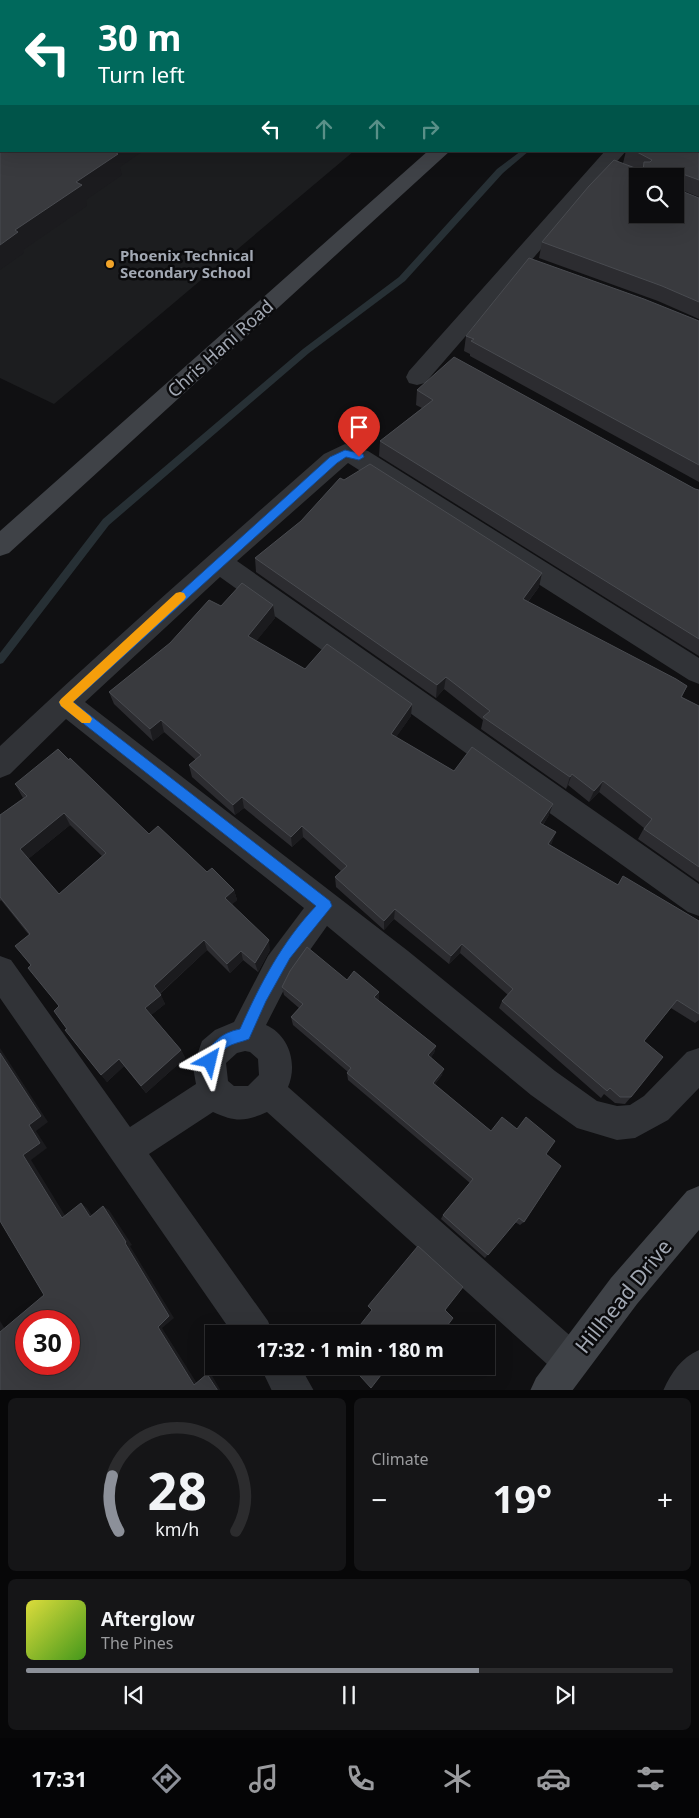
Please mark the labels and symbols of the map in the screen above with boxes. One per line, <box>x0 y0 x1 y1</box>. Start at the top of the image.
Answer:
place label: Phoenix Technical Secondary School <box>120 245 254 282</box>
marker: Phoenix Technical Secondary School <box>104 258 116 270</box>
street label: Chris Hani Road <box>162 294 278 402</box>
pin <box>338 406 380 457</box>
position arrow <box>183 1034 235 1086</box>
street label: Hillhead Drive <box>568 1233 678 1359</box>
speed limit sign: 30 <box>15 1310 80 1375</box>

